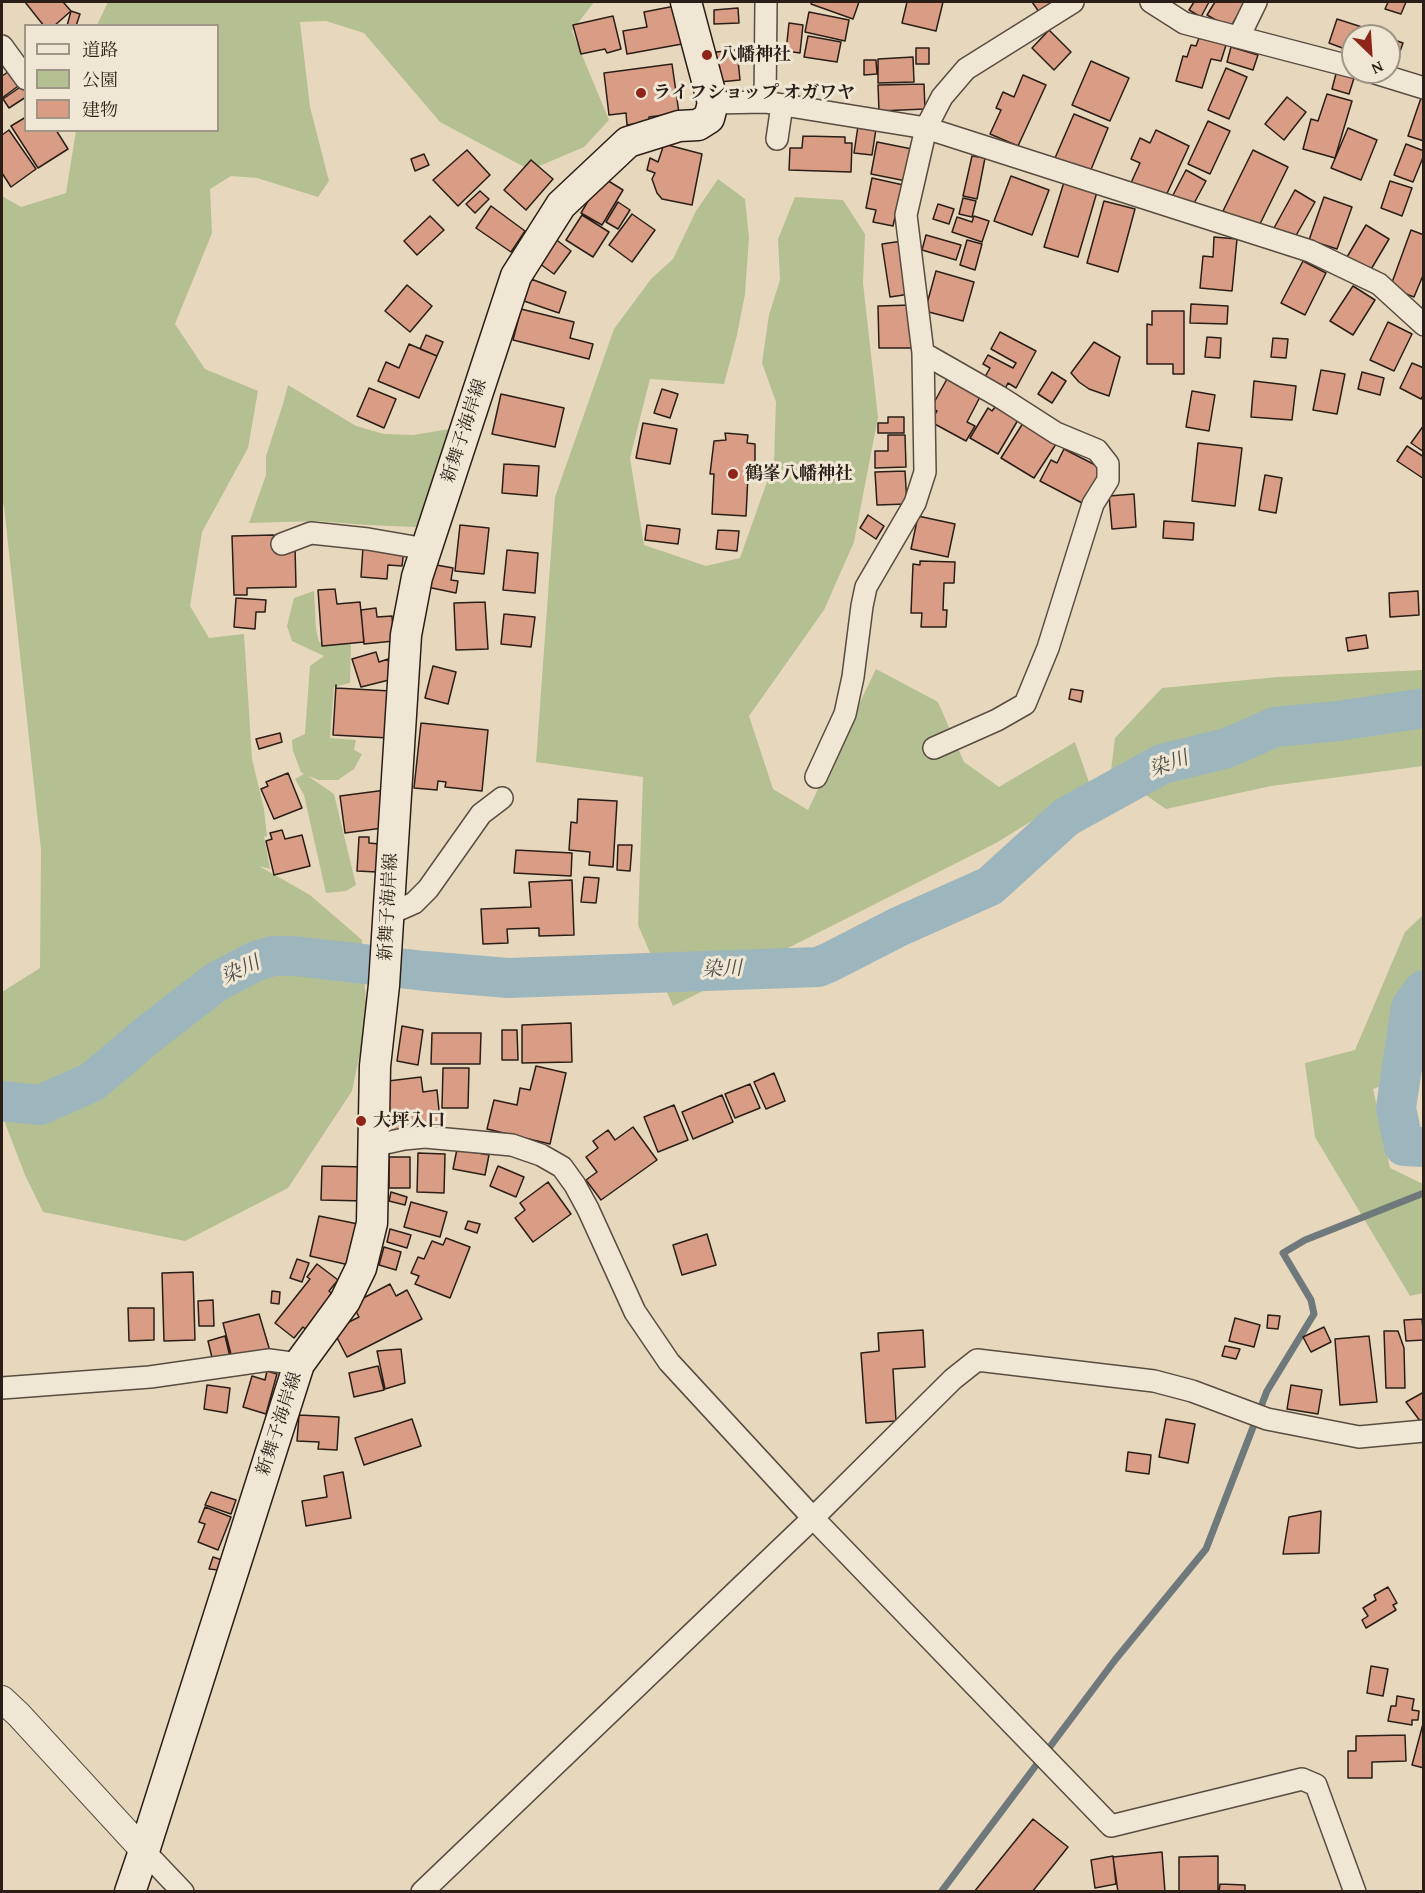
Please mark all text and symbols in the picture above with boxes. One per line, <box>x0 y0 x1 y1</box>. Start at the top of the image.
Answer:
legend <box>24 24 219 132</box>
north arrow <box>1341 24 1401 84</box>
text: 道路 <box>82 36 118 63</box>
place label: 八幡神社 <box>719 44 791 66</box>
marker: 八幡神社 <box>700 48 714 62</box>
text: N <box>1368 55 1388 82</box>
text: 公園 <box>82 66 118 93</box>
place label: ライフショップ オガワヤ <box>653 82 855 104</box>
marker: ライフショップ オガワヤ <box>634 86 648 100</box>
text: 建物 <box>82 96 118 123</box>
street label: 新舞子海岸線 <box>438 376 492 486</box>
place label: 鶴峯八幡神社 <box>745 463 853 485</box>
marker: 鶴峯八幡神社 <box>726 467 740 481</box>
water label: 染川 <box>1146 747 1192 783</box>
street label: 新舞子海岸線 <box>375 853 403 961</box>
water label: 染川 <box>218 952 264 990</box>
water label: 染川 <box>702 957 742 983</box>
place label: 大坪入口 <box>373 1110 445 1132</box>
marker: 大坪入口 <box>354 1114 368 1128</box>
street label: 新舞子海岸線 <box>253 1369 307 1479</box>

